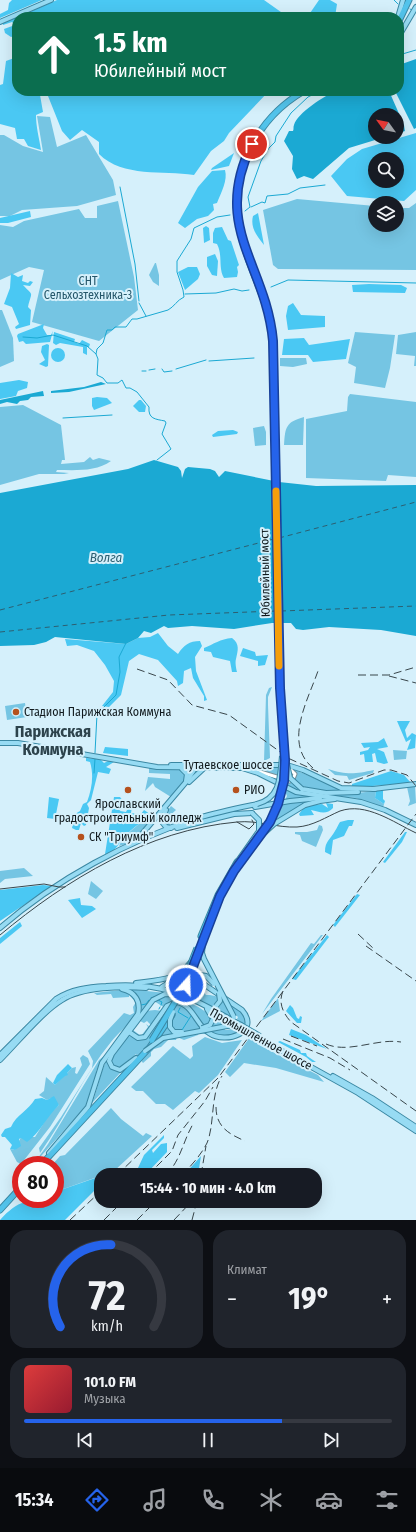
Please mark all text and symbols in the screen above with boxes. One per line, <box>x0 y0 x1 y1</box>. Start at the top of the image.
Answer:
text: 1.5 km <box>94 26 168 59</box>
icon: ahead <box>28 28 80 80</box>
text: Юбилейный мост <box>94 60 226 82</box>
north arrow <box>368 108 404 144</box>
map controls <box>368 108 404 232</box>
pin <box>235 127 269 161</box>
icon: arrive <box>241 133 263 155</box>
button: search <box>368 152 404 188</box>
button: layers <box>368 196 404 232</box>
park label: СНТ Сельхозтехника-3 <box>44 274 132 302</box>
street label: Юбилейный мост <box>257 529 273 617</box>
water label: Волга <box>90 550 123 565</box>
place label: Стадион Парижская Коммуна <box>24 705 171 719</box>
marker: Стадион Парижская Коммуна <box>11 707 21 717</box>
district label: Парижская Коммуна <box>15 722 91 759</box>
street label: Тутаевское шоссе <box>183 758 273 772</box>
place label: РИО <box>244 783 265 797</box>
marker: Ярославский градостроительный колледж <box>123 785 133 795</box>
marker: РИО <box>231 785 241 795</box>
place label: Ярославский градостроительный колледж <box>54 797 202 825</box>
place label: СК "Триумф" <box>89 830 153 844</box>
marker: СК "Триумф" <box>76 832 86 842</box>
position arrow <box>165 964 207 1006</box>
street label: Промышленное шоссе <box>208 1005 314 1073</box>
speed limit sign: 80 <box>12 1156 64 1208</box>
text: 15:44 · 10 мин · 4.0 km <box>140 1179 276 1197</box>
text: Климат <box>227 1262 267 1277</box>
text: 72 <box>88 1271 125 1321</box>
text: 19° <box>288 1281 331 1317</box>
text: − <box>227 1286 237 1313</box>
text: + <box>382 1286 392 1313</box>
text: km/h <box>91 1318 122 1335</box>
text: 101.0 FM <box>84 1373 136 1391</box>
text: Музыка <box>84 1391 126 1406</box>
icon: previous <box>74 1429 96 1451</box>
icon: pause <box>197 1429 219 1451</box>
icon: next <box>320 1429 342 1451</box>
icon: directions <box>83 1486 111 1514</box>
icon: music <box>141 1486 169 1514</box>
icon: phone <box>199 1486 227 1514</box>
icon: climate <box>257 1486 285 1514</box>
icon: car <box>315 1486 343 1514</box>
icon: filters <box>373 1486 401 1514</box>
text: 15:34 <box>15 1489 54 1511</box>

